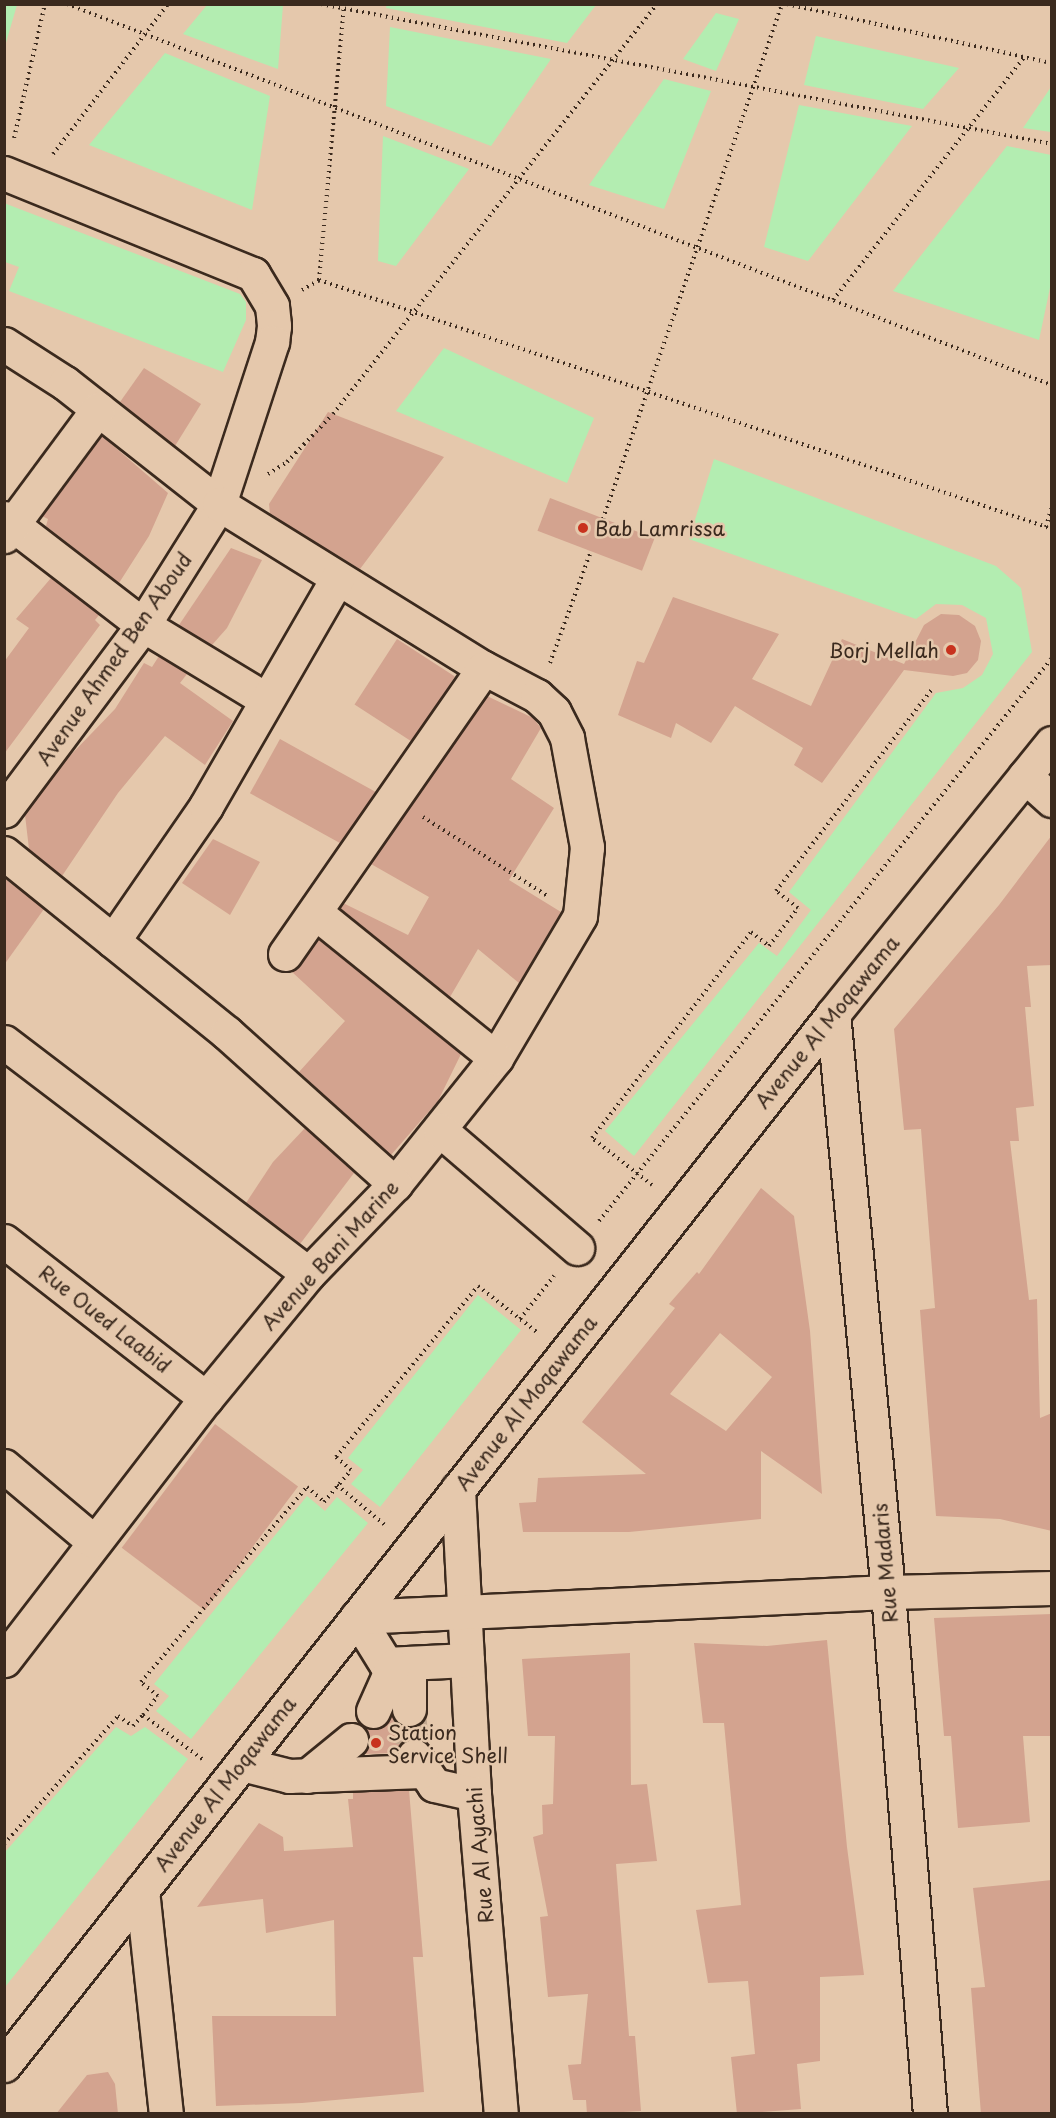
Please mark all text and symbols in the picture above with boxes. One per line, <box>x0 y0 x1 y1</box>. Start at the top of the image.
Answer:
place label: Bab Lamrissa <box>595 516 727 540</box>
marker: Bab Lamrissa <box>576 521 590 535</box>
street label: Avenue Ahmed Ben Aboud <box>31 548 197 770</box>
place label: Borj Mellah <box>828 638 939 662</box>
marker: Borj Mellah <box>944 643 958 657</box>
street label: Avenue Al Moqawama <box>750 931 904 1113</box>
street label: Avenue Bani Marine <box>257 1175 403 1335</box>
street label: Rue Oued Laabid <box>33 1259 177 1379</box>
street label: Avenue Al Moqawama <box>450 1311 602 1495</box>
street label: Rue Madaris <box>868 1501 902 1625</box>
street label: Avenue Al Moqawama <box>149 1692 301 1876</box>
place label: Station Service Shell <box>388 1720 509 1767</box>
marker: Station Service Shell <box>369 1736 383 1750</box>
street label: Rue Al Ayachi <box>462 1785 498 1925</box>

